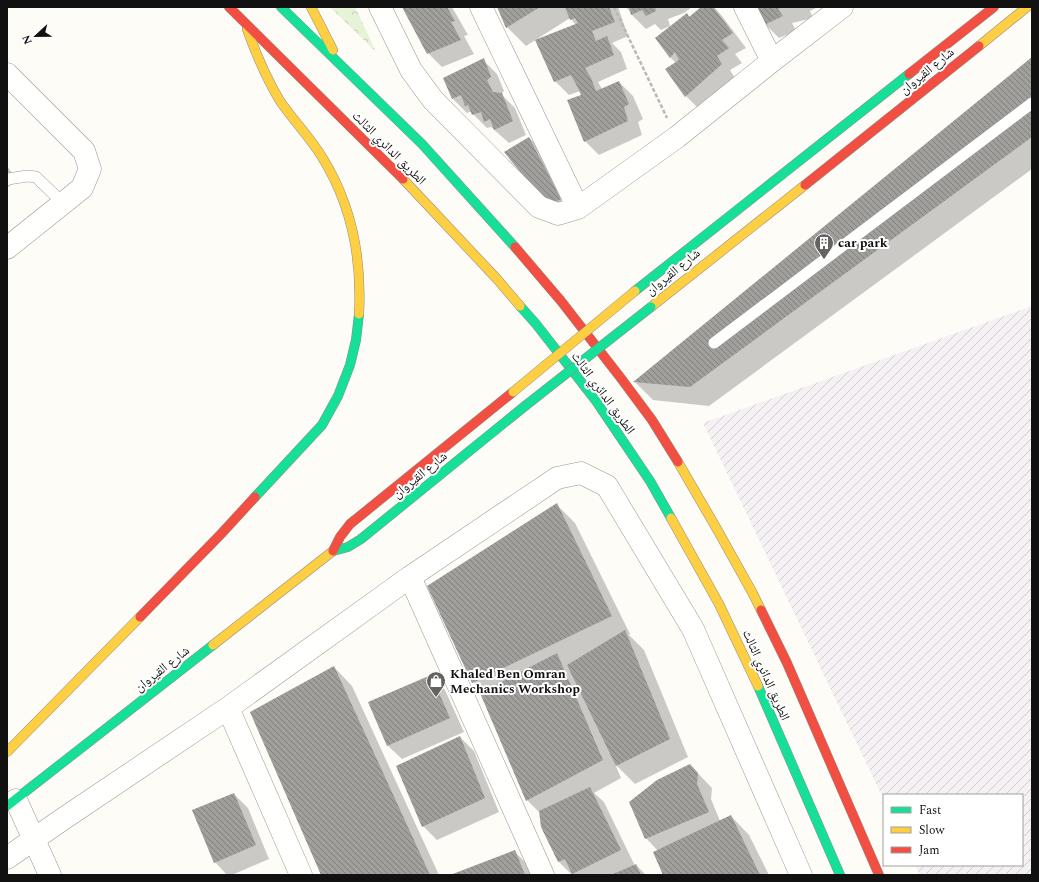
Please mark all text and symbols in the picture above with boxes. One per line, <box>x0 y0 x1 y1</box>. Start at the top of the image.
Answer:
north arrow <box>16 16 56 56</box>
text: N <box>18 32 37 47</box>
street label: شارع القيروان <box>895 43 959 99</box>
street label: الطريق الدائري الثالث <box>347 106 431 190</box>
building icon: car park <box>813 232 835 260</box>
place label: car park <box>838 233 888 253</box>
street label: شارع القيروان <box>641 244 705 300</box>
street label: الطريق الدائري الثالث <box>566 348 640 439</box>
street label: شارع القيروان <box>388 447 452 503</box>
street label: الطريق الدائري الثالث <box>737 626 795 724</box>
street label: شارع القيروان <box>130 641 194 697</box>
place label: Khaled Ben Omran Mechanics Workshop <box>450 664 580 699</box>
shop icon: Khaled Ben Omran Mechanics Workshop <box>425 670 447 698</box>
legend <box>883 794 1023 866</box>
text: Fast <box>919 801 941 820</box>
text: Slow <box>919 821 945 840</box>
text: Jam <box>919 841 940 860</box>

